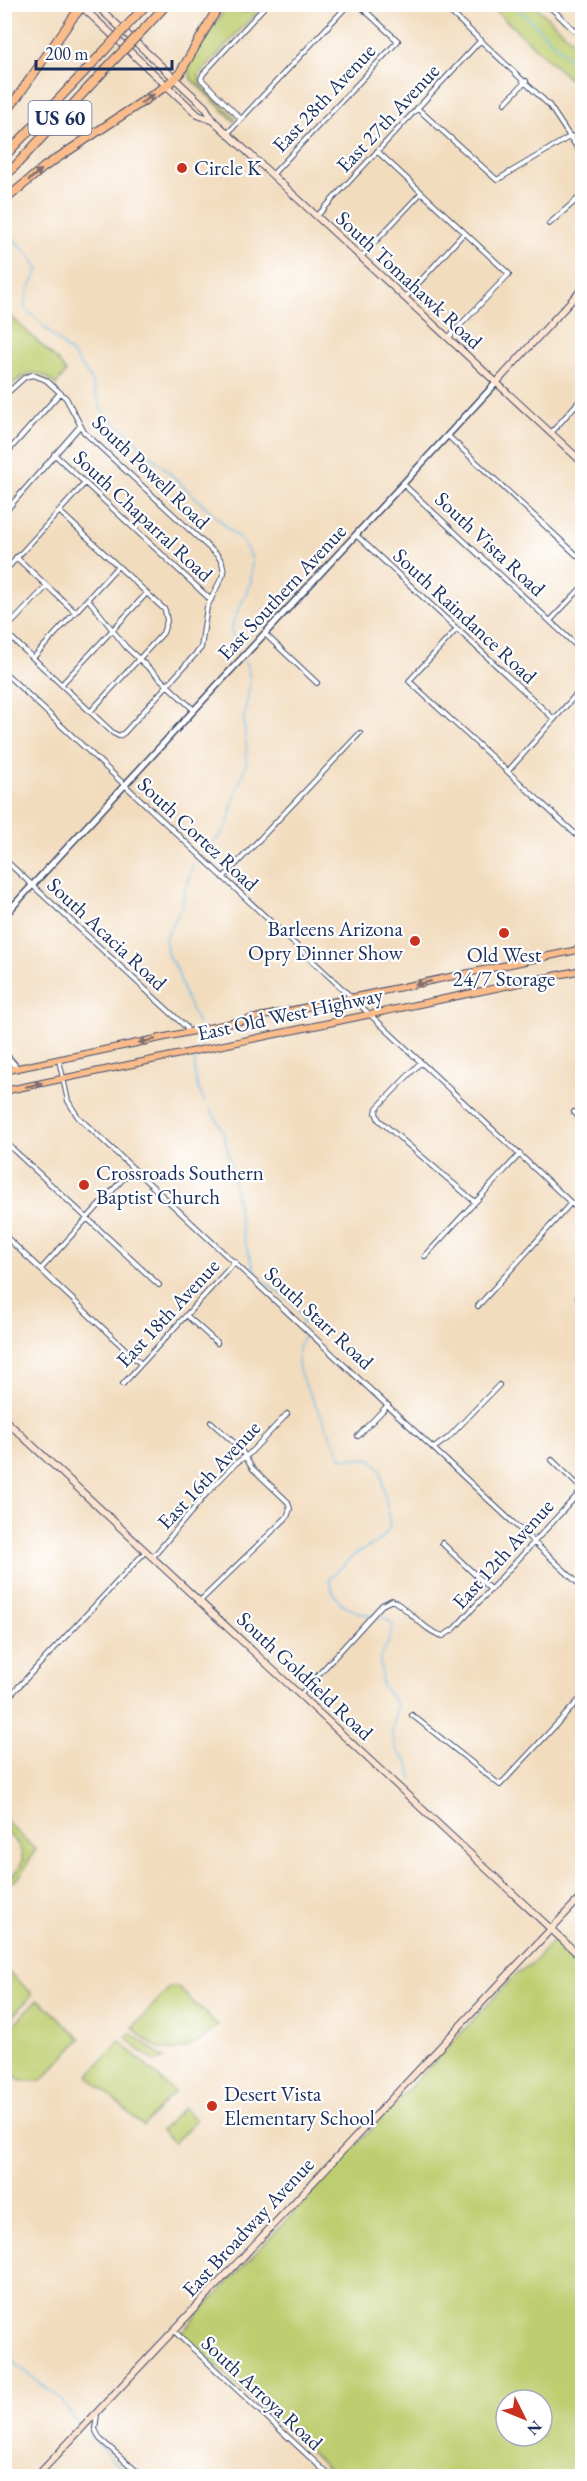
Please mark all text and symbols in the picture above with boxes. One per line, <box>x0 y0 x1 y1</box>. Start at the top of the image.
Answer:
scale bar <box>36 33 172 71</box>
street label: East 28th Avenue <box>266 38 381 158</box>
text: 200 m <box>45 42 89 65</box>
street label: East 27th Avenue <box>330 58 445 178</box>
one-way arrow <box>138 93 154 105</box>
road number: US 60 <box>28 101 92 135</box>
place label: Circle K <box>194 154 262 181</box>
marker: Circle K <box>175 161 189 175</box>
one-way arrow <box>27 168 43 181</box>
street label: South Tomahawk Road <box>330 205 489 355</box>
street label: South Powell Road <box>87 409 216 535</box>
street label: South Chaparral Road <box>68 444 219 588</box>
street label: South Vista Road <box>429 485 552 602</box>
street label: East Southern Avenue <box>212 518 352 665</box>
street label: South Raindance Road <box>388 542 543 690</box>
street label: South Cortez Road <box>132 771 265 897</box>
street label: South Acacia Road <box>42 871 173 996</box>
place label: Barleens Arizona Opry Dinner Show <box>248 915 404 966</box>
marker: Old West 24/7 Storage <box>497 926 511 940</box>
marker: Barleens Arizona Opry Dinner Show <box>408 934 422 948</box>
place label: Old West 24/7 Storage <box>453 941 555 992</box>
one-way arrow <box>413 979 432 988</box>
street label: East Old West Highway <box>195 980 386 1046</box>
one-way arrow <box>138 1036 157 1046</box>
one-way arrow <box>24 1080 43 1089</box>
place label: Crossroads Southern Baptist Church <box>96 1159 264 1210</box>
marker: Crossroads Southern Baptist Church <box>77 1178 91 1192</box>
street label: East 18th Avenue <box>110 1253 225 1373</box>
street label: South Starr Road <box>259 1260 380 1375</box>
street label: East 16th Avenue <box>151 1415 266 1535</box>
street label: East 12th Avenue <box>446 1493 559 1614</box>
street label: South Goldfield Road <box>231 1605 379 1746</box>
place label: Desert Vista Elementary School <box>224 2080 375 2131</box>
marker: Desert Vista Elementary School <box>205 2099 219 2113</box>
street label: East Broadway Avenue <box>176 2151 319 2302</box>
street label: South Arroya Road <box>196 2329 329 2456</box>
north arrow <box>494 2388 554 2448</box>
text: N <box>522 2416 547 2440</box>

